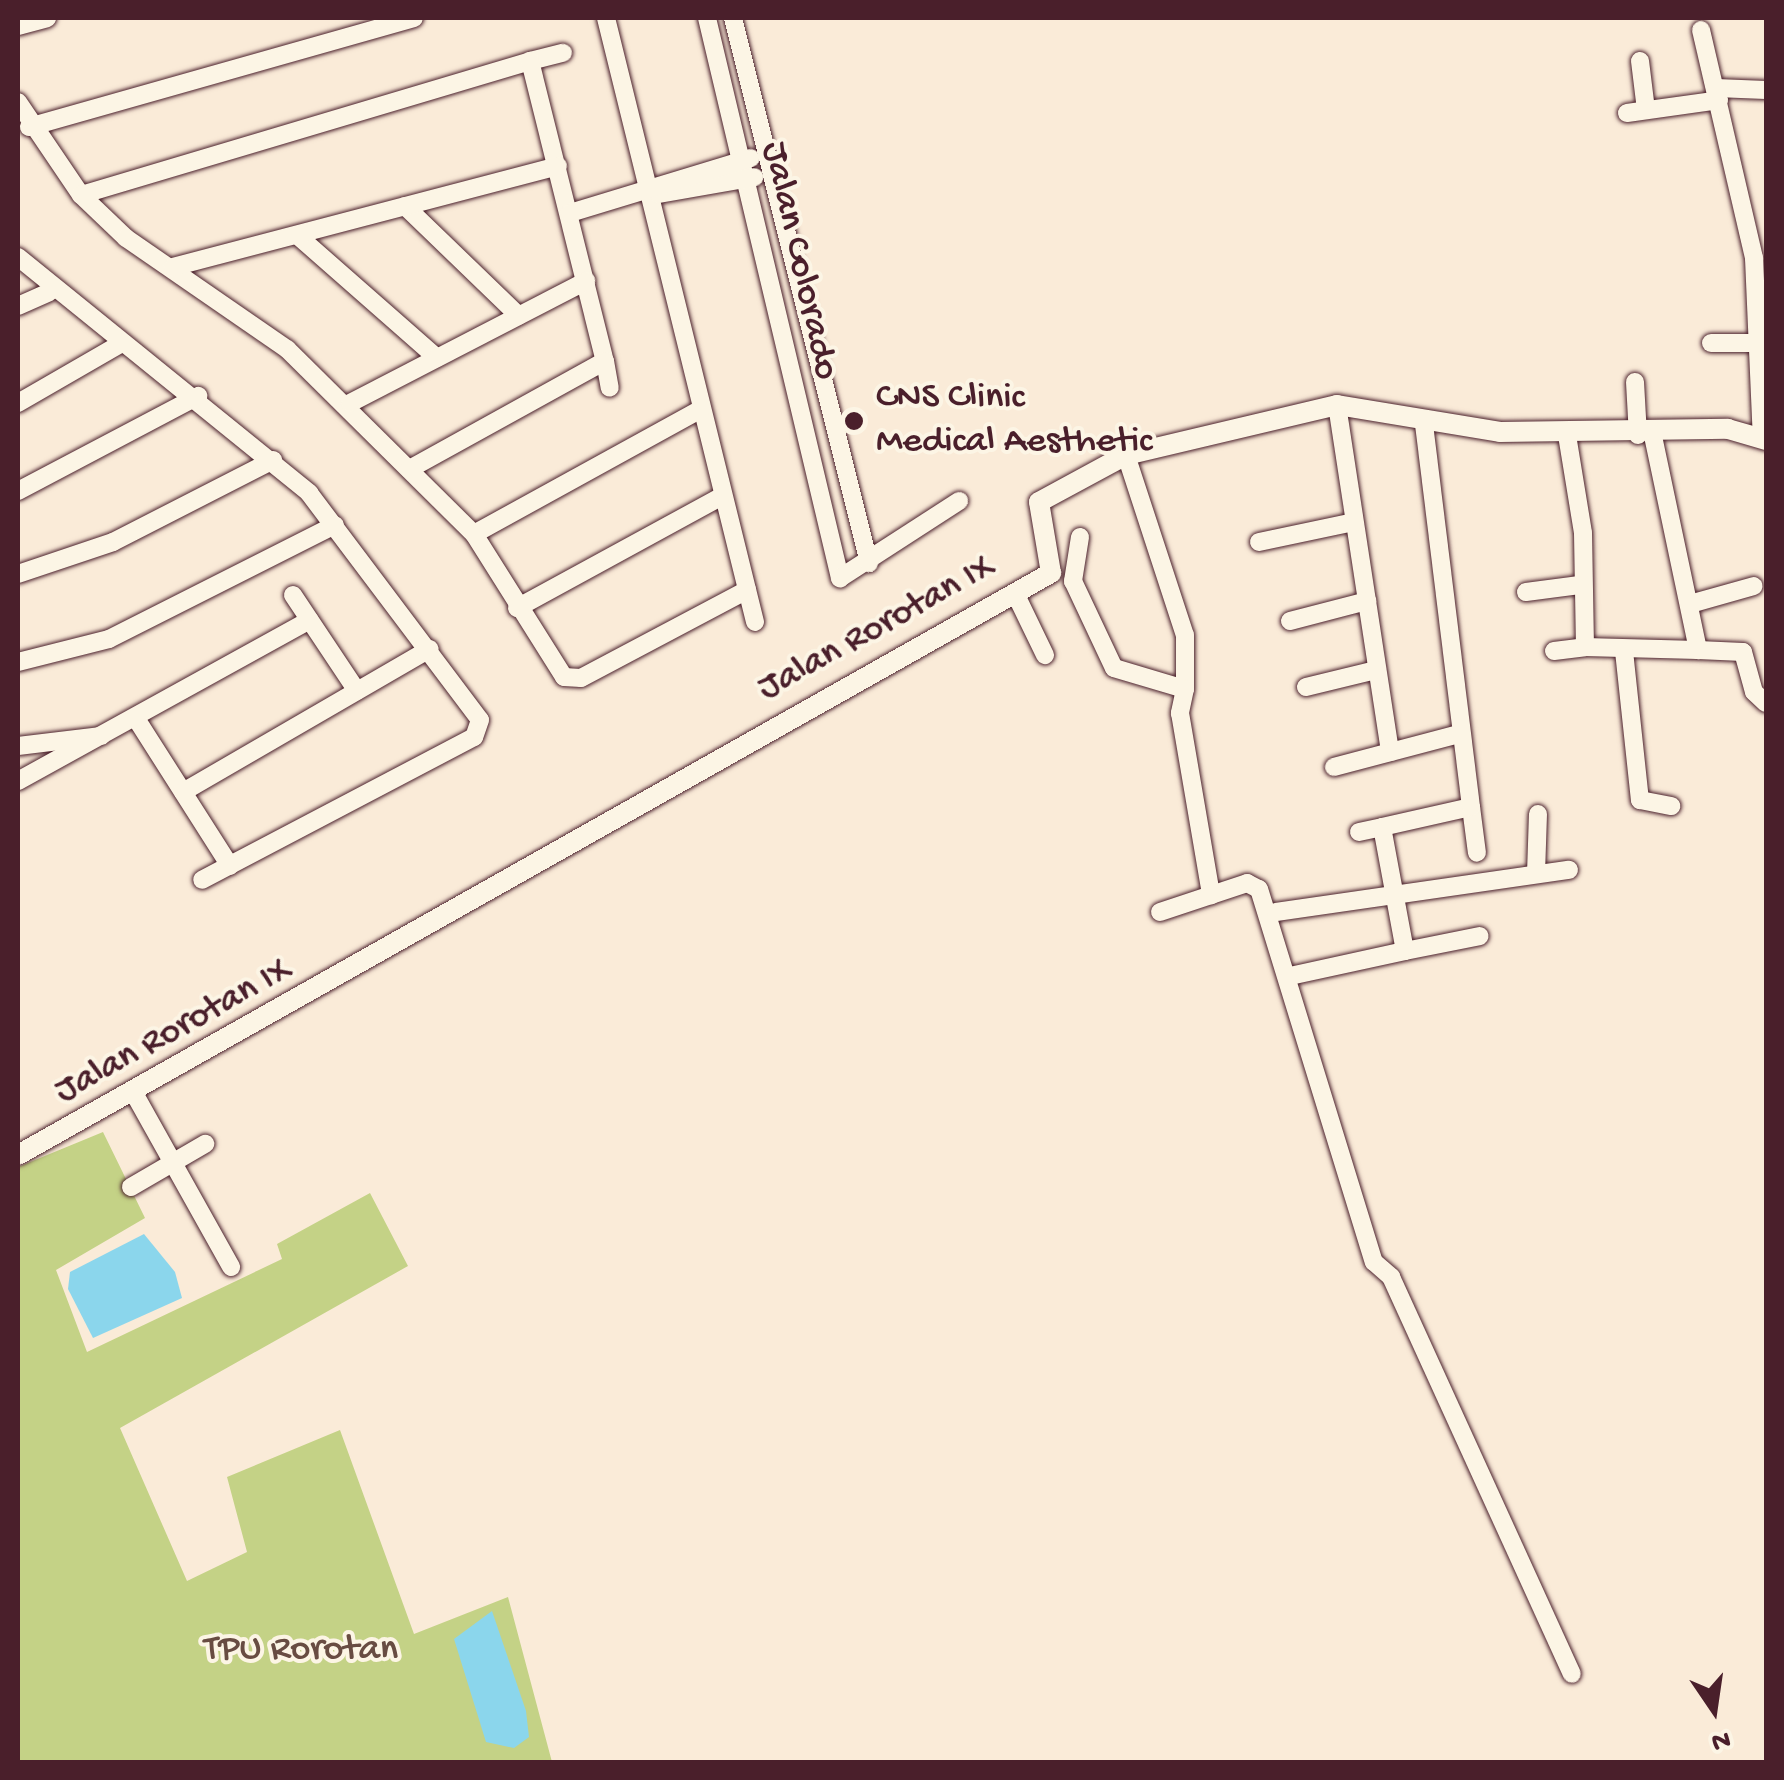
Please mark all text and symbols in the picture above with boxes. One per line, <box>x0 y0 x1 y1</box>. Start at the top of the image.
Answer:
street label: Jalan Colorado <box>748 138 848 384</box>
place label: CNS Clinic Medical Aesthetic <box>876 376 1152 466</box>
marker: CNS Clinic Medical Aesthetic <box>841 408 867 434</box>
street label: Jalan Rorotan IX <box>751 545 1003 713</box>
street label: Jalan Rorotan IX <box>48 948 300 1116</box>
park label: TPU Rorotan <box>204 1628 398 1674</box>
north arrow <box>1664 1660 1764 1760</box>
text: N <box>1708 1722 1733 1758</box>

